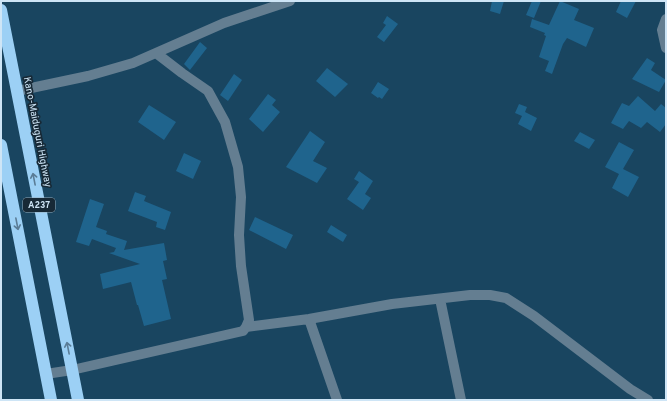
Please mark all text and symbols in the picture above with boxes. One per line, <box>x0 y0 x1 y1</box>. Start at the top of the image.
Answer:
street label: Kano-Maiduguri Highway <box>20 76 54 188</box>
one-way arrow <box>29 173 37 186</box>
road number: A237 <box>23 198 55 212</box>
one-way arrow <box>13 218 21 231</box>
one-way arrow <box>63 342 71 355</box>

